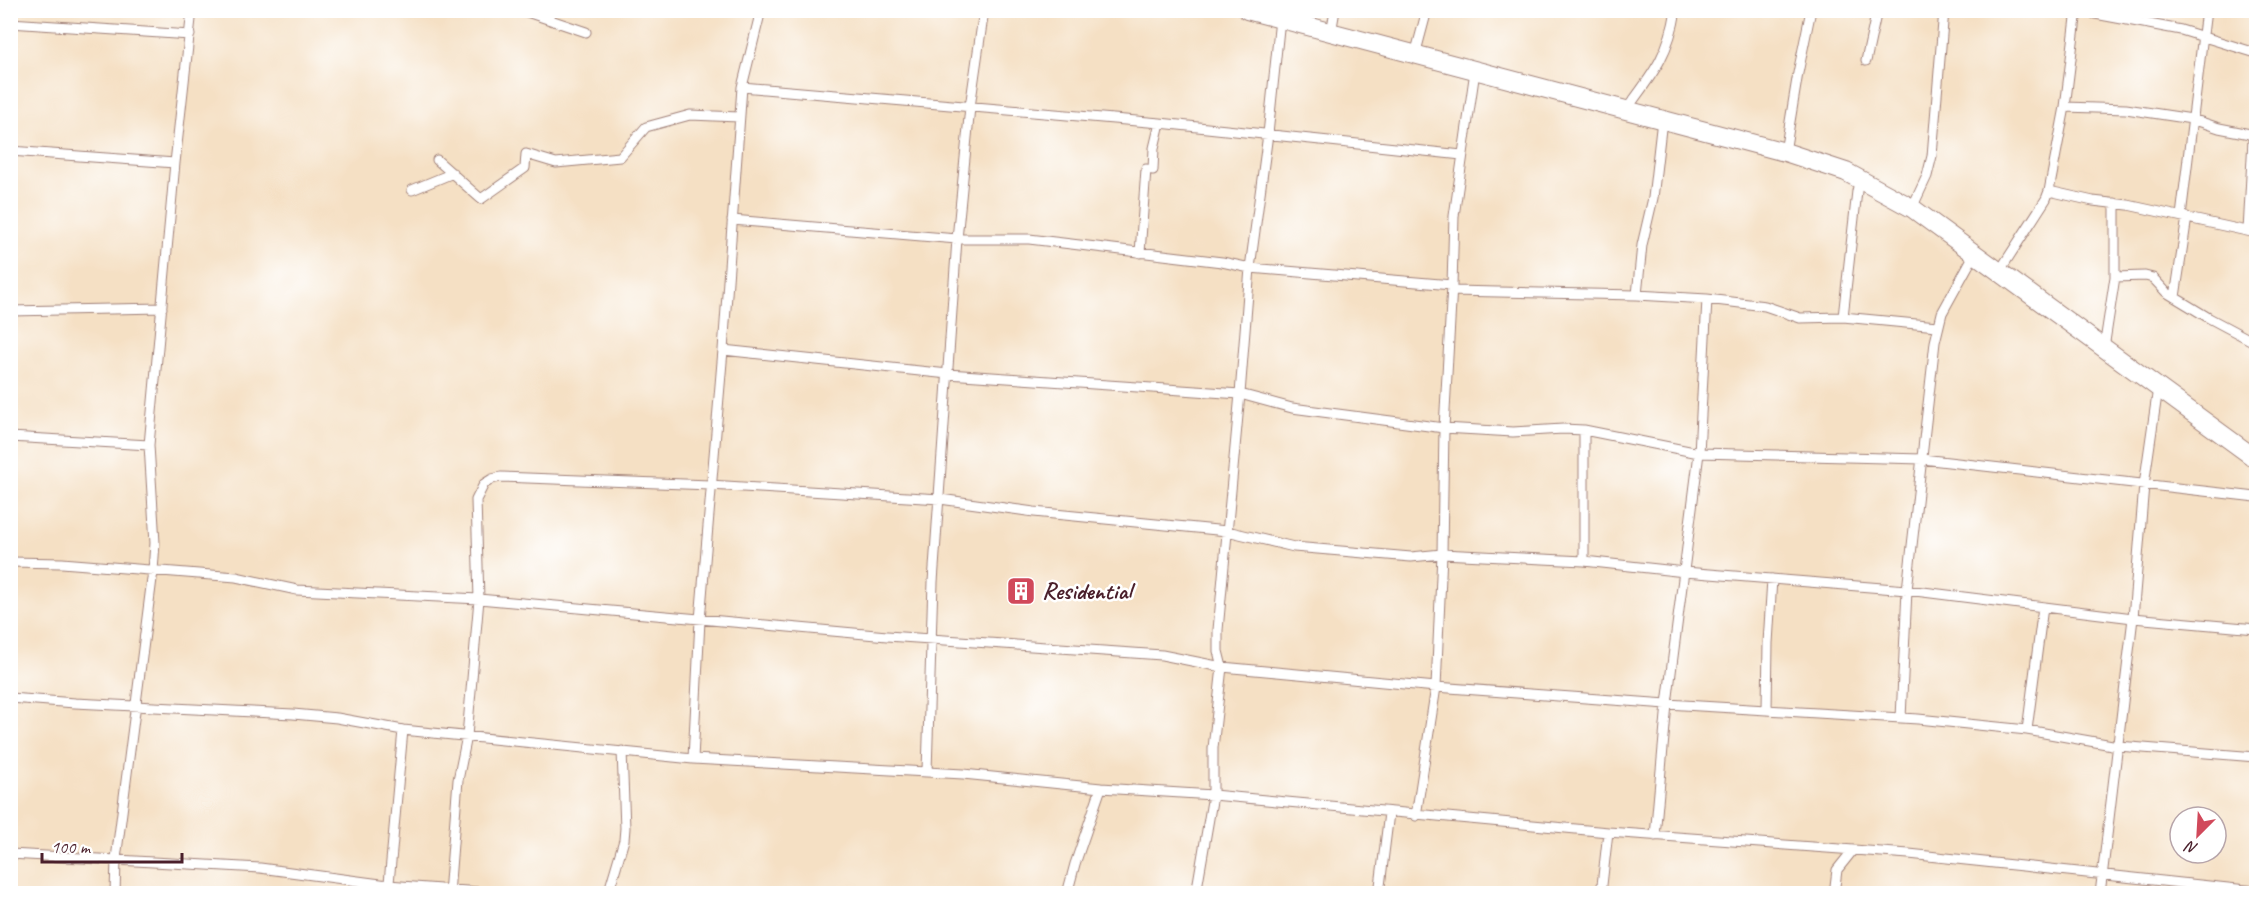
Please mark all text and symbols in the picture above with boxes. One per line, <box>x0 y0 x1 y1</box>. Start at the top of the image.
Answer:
building icon: Residential <box>1005 575 1037 607</box>
place label: Residential <box>1042 576 1136 606</box>
north arrow <box>2168 805 2228 865</box>
scale bar <box>42 826 182 864</box>
text: N <box>2181 835 2201 859</box>
text: 100 m <box>51 836 92 858</box>

